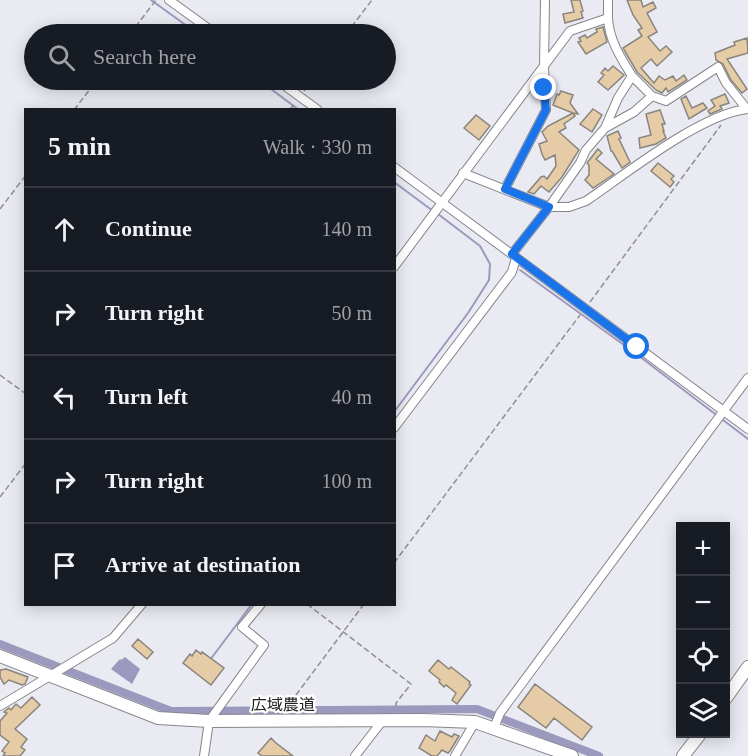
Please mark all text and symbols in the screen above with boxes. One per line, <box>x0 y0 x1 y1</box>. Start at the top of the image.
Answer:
search box <box>24 24 396 90</box>
icon: search <box>45 41 78 74</box>
text: Search here <box>93 44 196 69</box>
route end <box>530 74 556 100</box>
text: 5 min <box>48 132 111 161</box>
text: Walk · 330 m <box>263 136 372 158</box>
icon: ahead <box>48 213 81 246</box>
text: Continue <box>105 216 192 241</box>
text: 140 m <box>321 218 372 240</box>
icon: right <box>48 297 81 330</box>
text: Turn right <box>105 300 204 325</box>
text: 50 m <box>331 302 372 324</box>
route start <box>623 333 649 359</box>
icon: left <box>48 381 81 414</box>
text: Turn left <box>105 384 188 409</box>
text: 40 m <box>331 386 372 408</box>
icon: right <box>48 465 81 498</box>
text: Turn right <box>105 468 204 493</box>
text: 100 m <box>321 470 372 492</box>
map controls <box>676 522 730 738</box>
button: + <box>676 522 730 576</box>
icon: arrive <box>48 549 81 582</box>
text: Arrive at destination <box>105 552 301 577</box>
button: − <box>676 576 730 630</box>
button: locate <box>676 630 730 684</box>
button: layers <box>676 684 730 738</box>
street label: 広域農道 <box>251 696 315 713</box>

